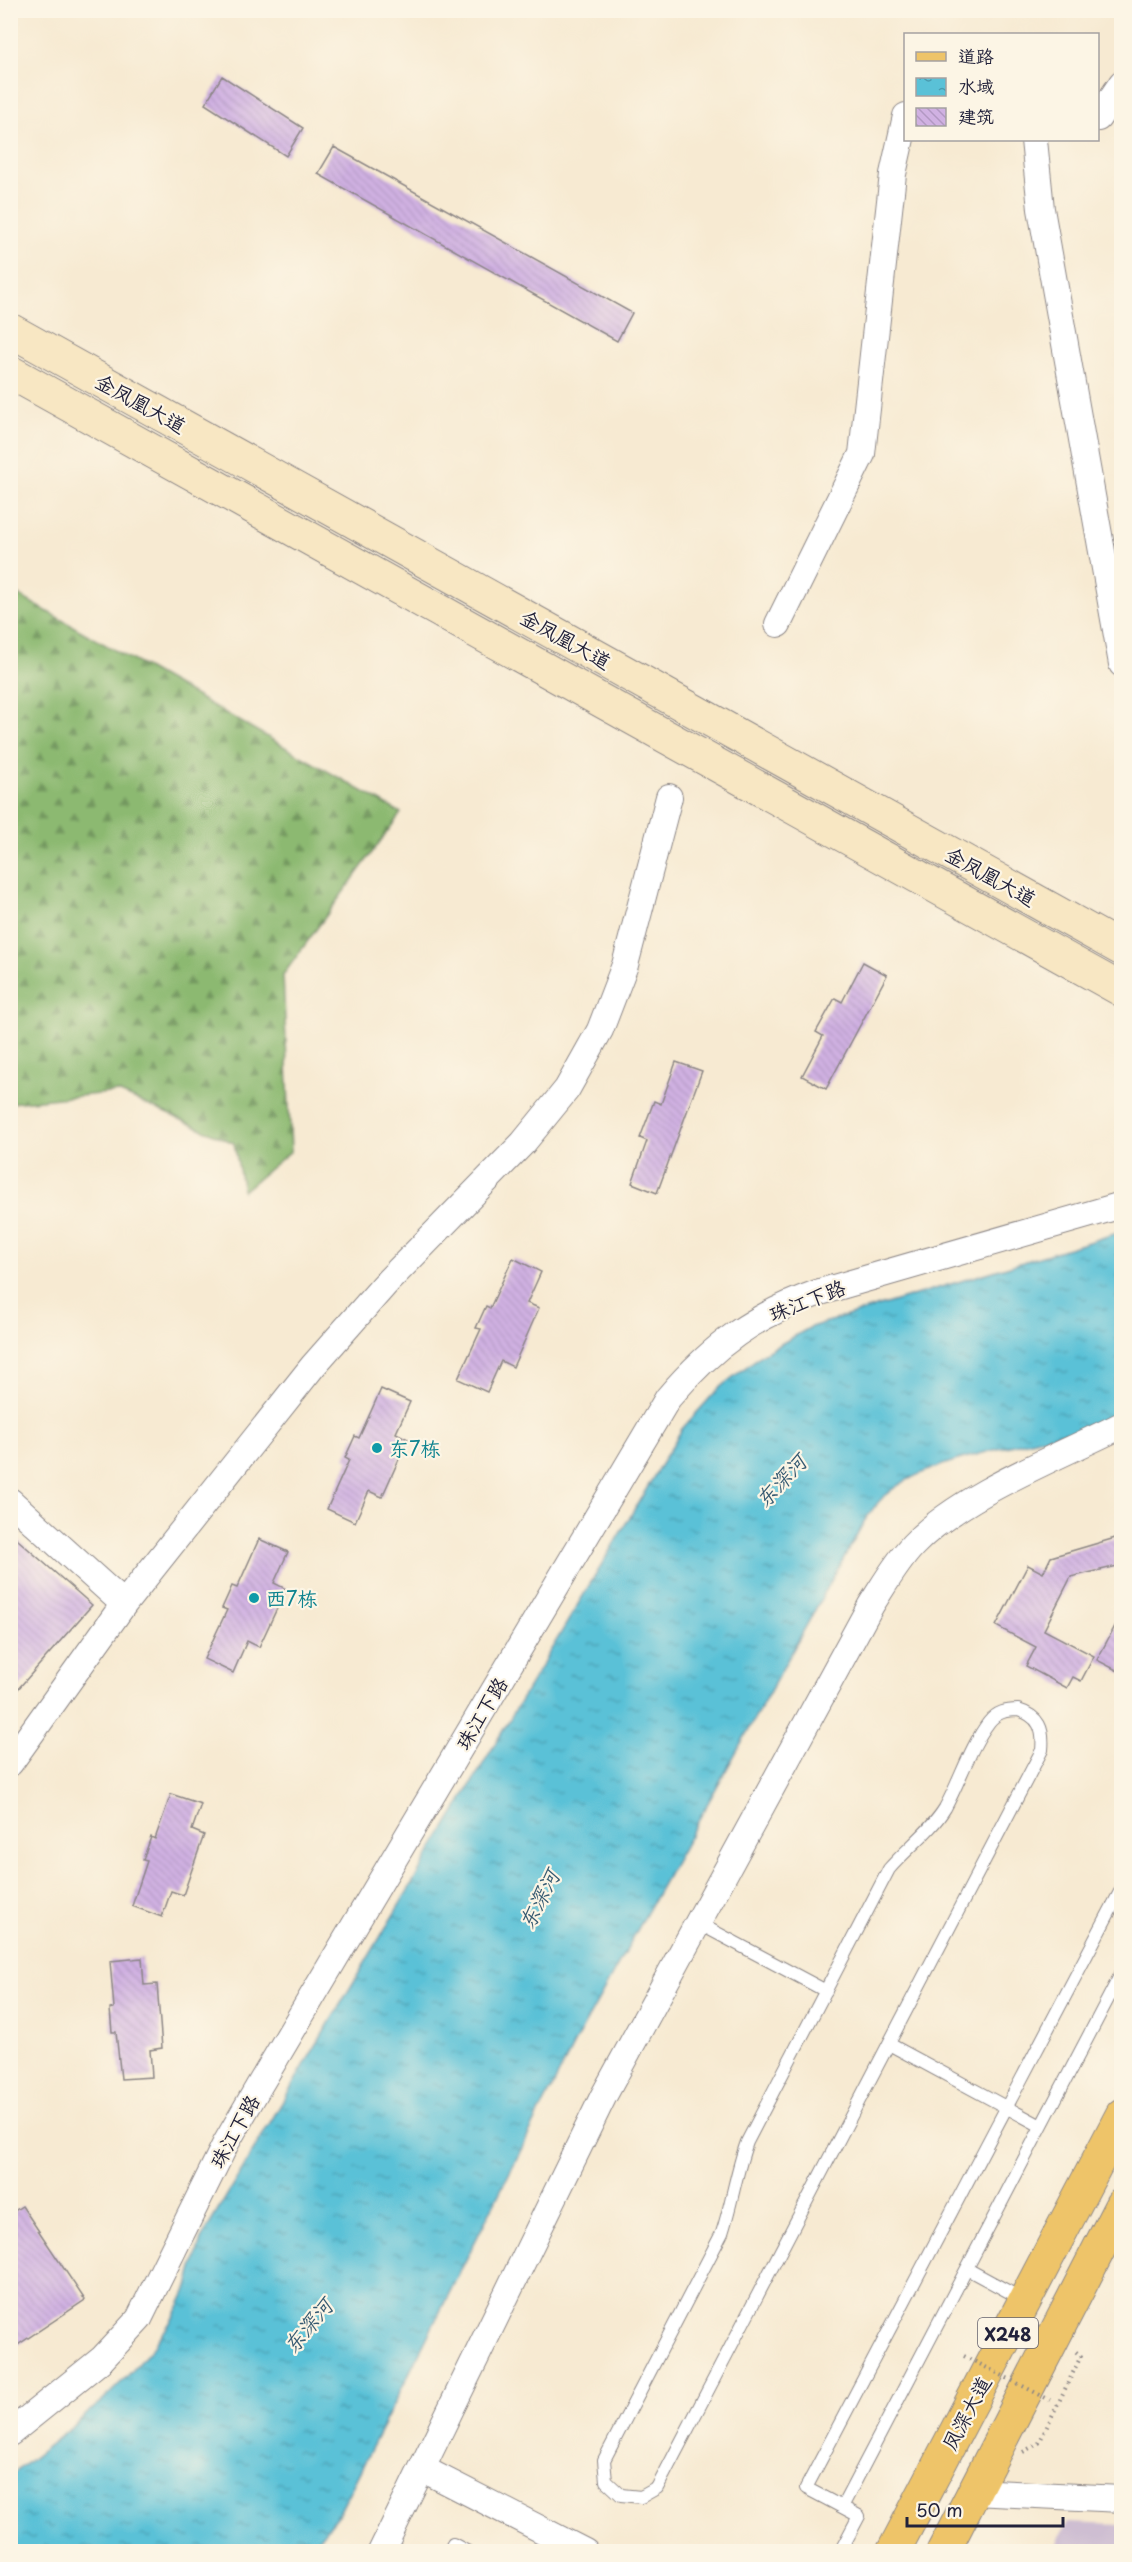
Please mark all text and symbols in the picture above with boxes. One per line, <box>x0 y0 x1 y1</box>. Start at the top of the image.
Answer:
legend <box>904 33 1099 141</box>
text: 道路 <box>958 42 994 69</box>
text: 水域 <box>958 72 994 99</box>
text: 建筑 <box>958 102 994 129</box>
street label: 金凤凰大道 <box>90 366 192 440</box>
street label: 金凤凰大道 <box>515 602 617 676</box>
street label: 金凤凰大道 <box>940 839 1042 913</box>
street label: 珠江下路 <box>764 1271 851 1328</box>
place label: 东7栋 <box>389 1433 440 1463</box>
marker: 东7栋 <box>370 1441 384 1455</box>
water label: 东深河 <box>747 1444 815 1514</box>
place label: 西7栋 <box>266 1583 317 1613</box>
marker: 西7栋 <box>247 1591 261 1605</box>
street label: 珠江下路 <box>448 1670 515 1755</box>
water label: 东深河 <box>509 1861 568 1934</box>
street label: 珠江下路 <box>201 2088 267 2173</box>
water label: 东深河 <box>274 2288 341 2359</box>
road number: X248 <box>978 2318 1038 2348</box>
street label: 凤深大道 <box>934 2371 998 2455</box>
scale bar <box>907 2490 1063 2528</box>
text: 50 m <box>916 2496 963 2523</box>

